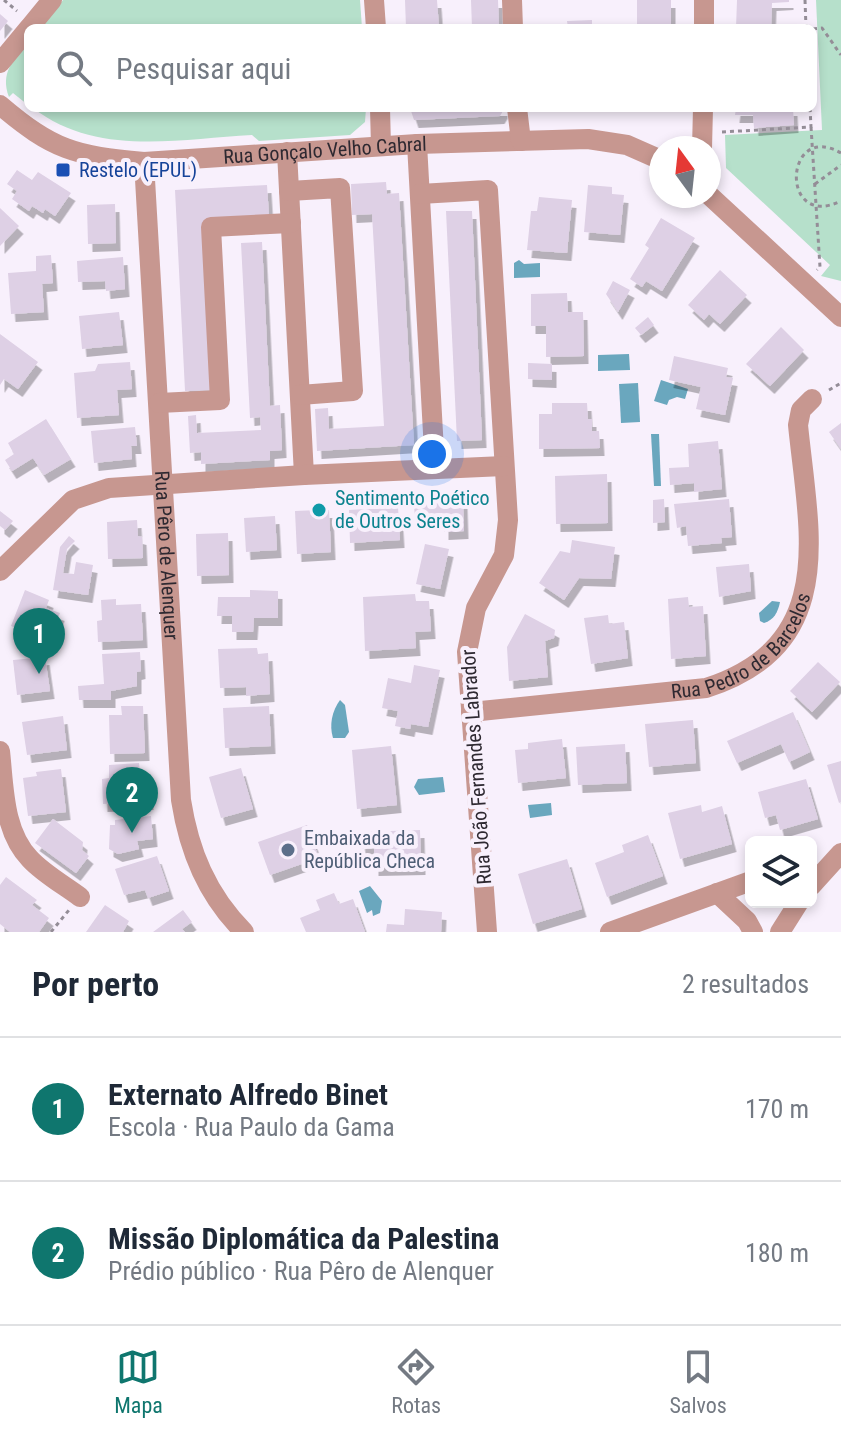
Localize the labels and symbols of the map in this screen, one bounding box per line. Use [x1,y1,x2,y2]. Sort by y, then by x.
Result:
street label: Rua Gonçalo Velho Cabral [222,132,427,169]
north arrow [649,136,721,208]
place label: Restelo (EPUL) [79,158,197,182]
marker: Restelo (EPUL) [54,161,72,179]
your location [412,434,452,474]
street label: Rua Pêro de Alenquer [150,470,184,641]
place label: Sentimento Poético de Outros Seres [335,486,490,533]
marker: Sentimento Poético de Outros Seres [310,501,328,519]
street label: Rua Pedro de Barcelos [670,590,815,704]
pin: 1 [13,608,65,674]
street label: Rua João Fernandes Labrador [456,649,496,885]
pin: 2 [106,767,158,833]
place label: Embaixada da República Checa [304,826,435,873]
marker: Embaixada da República Checa [279,841,297,859]

